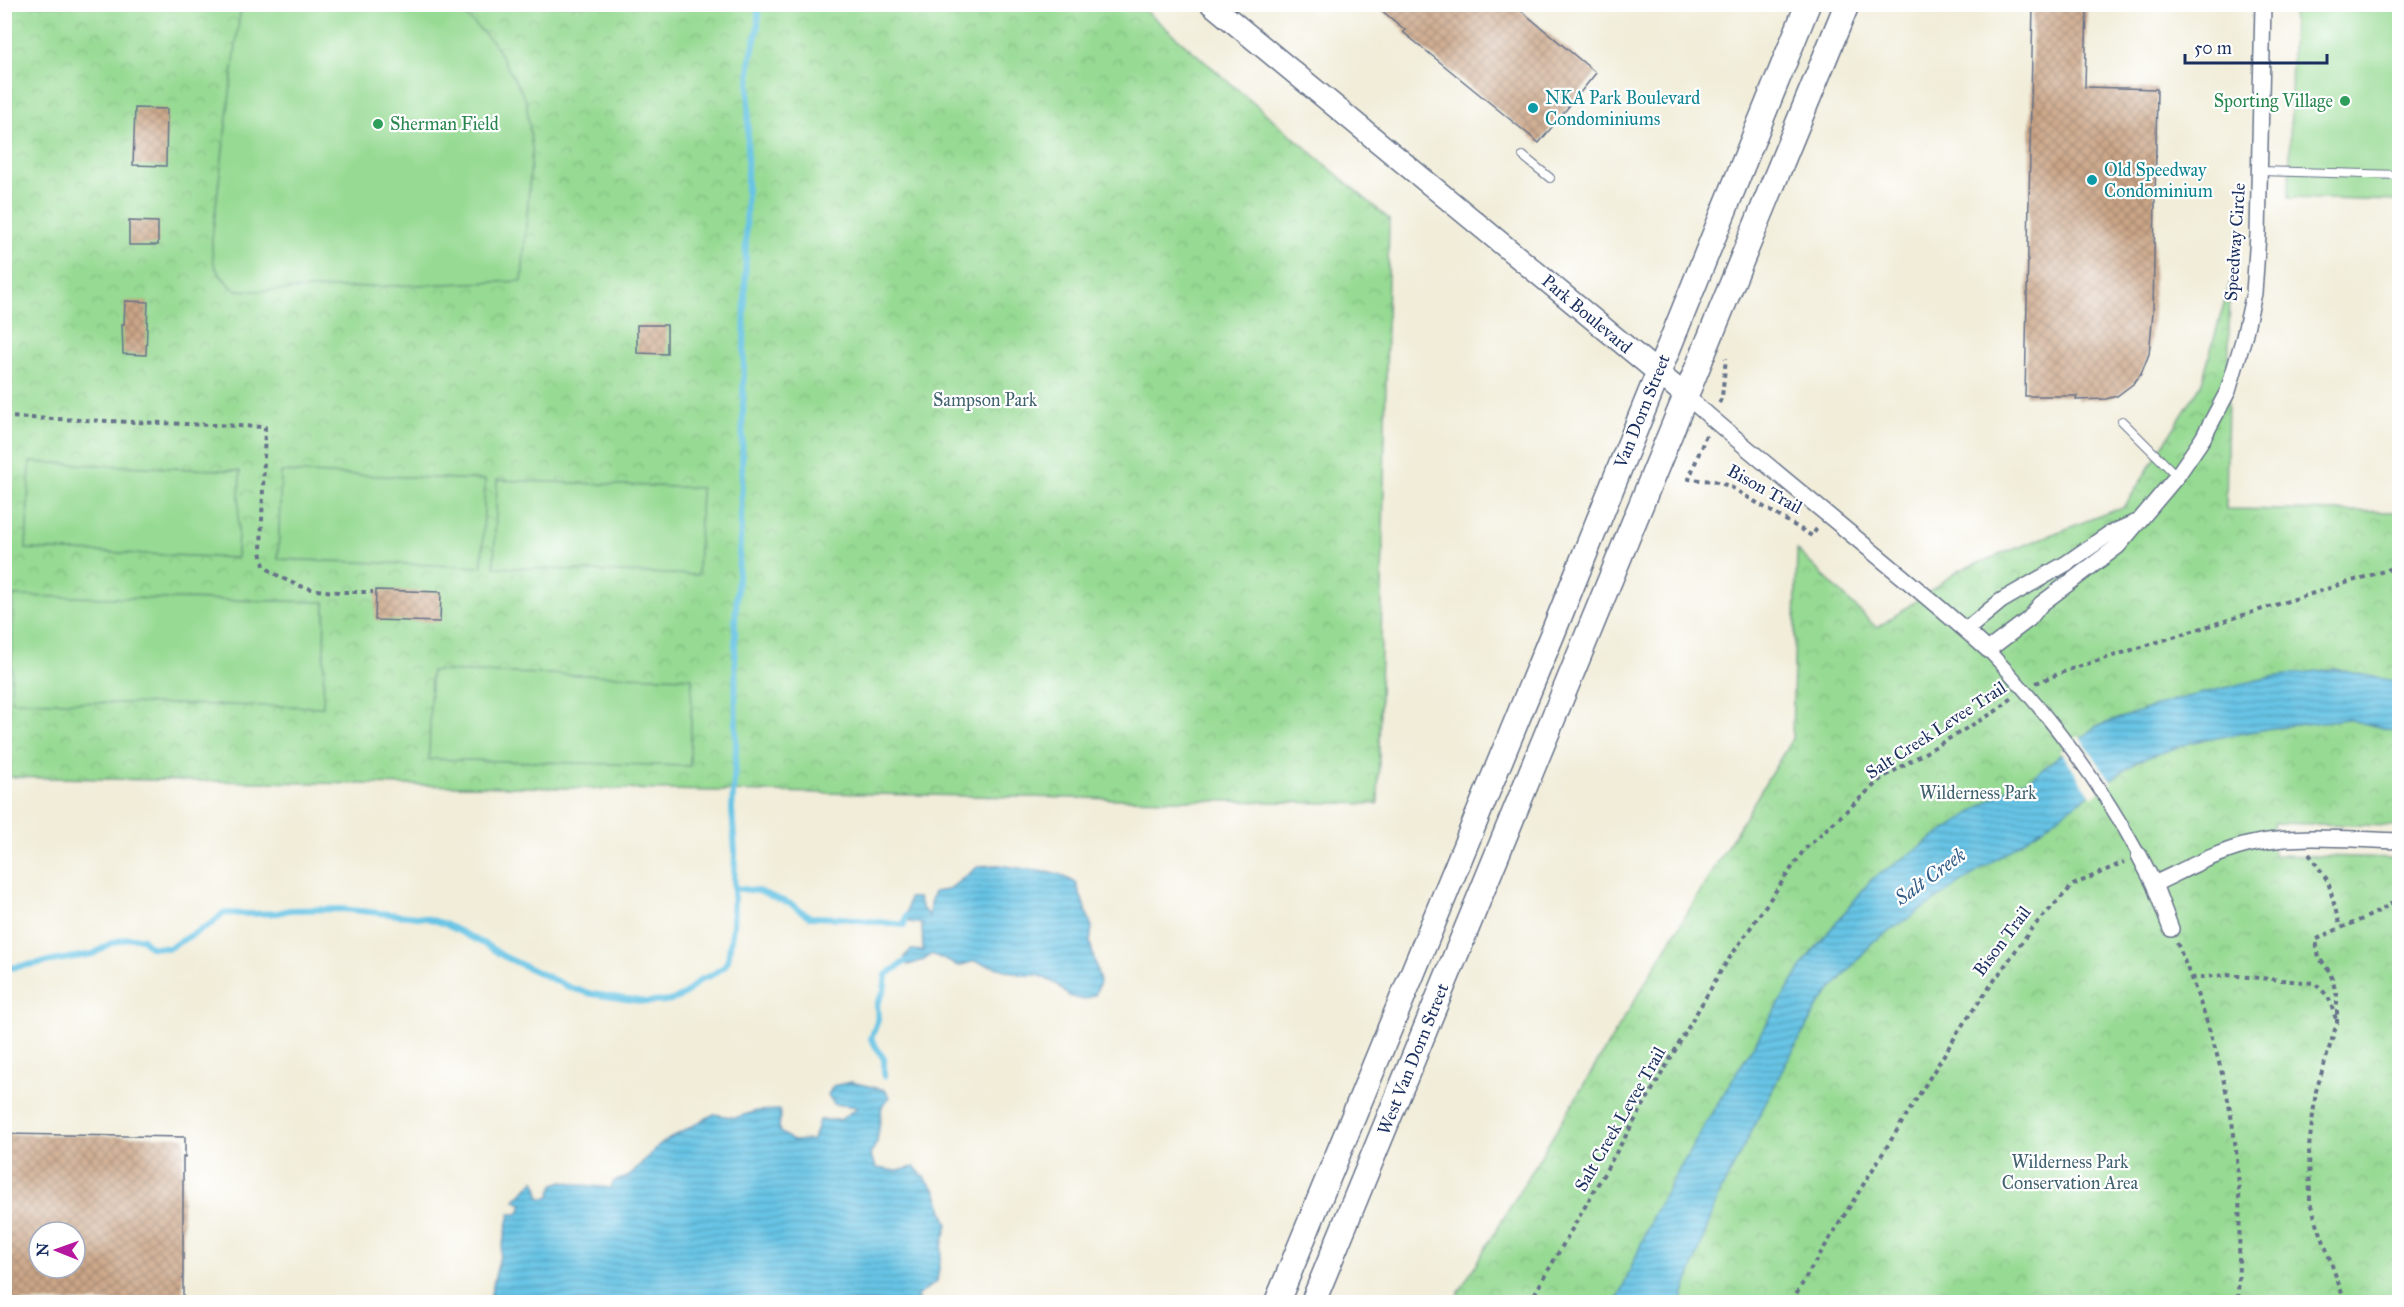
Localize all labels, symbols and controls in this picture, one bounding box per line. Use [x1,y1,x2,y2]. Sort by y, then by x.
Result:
scale bar [2185,27,2328,65]
text: 50 m [2194,37,2232,59]
place label: NKA Park Boulevard Condominiums [1545,87,1700,130]
place label: Sporting Village [2214,90,2333,113]
marker: Sporting Village [2338,94,2352,108]
marker: NKA Park Boulevard Condominiums [1526,101,1540,115]
place label: Sherman Field [390,113,499,135]
marker: Sherman Field [371,117,385,131]
place label: Old Speedway Condominium [2104,159,2213,202]
marker: Old Speedway Condominium [2085,173,2099,187]
street label: Speedway Circle [2220,182,2250,302]
street label: Park Boulevard [1537,270,1637,358]
street label: Van Dorn Street [1609,350,1675,472]
park label: Sampson Park [933,389,1038,411]
street label: Bison Trail [1724,459,1806,519]
street label: Salt Creek Levee Trail [1862,676,2011,784]
park label: Wilderness Park [1920,782,2037,804]
water label: Salt Creek [1889,842,1970,910]
street label: Bison Trail [1968,901,2036,980]
street label: West Van Dorn Street [1373,979,1454,1138]
street label: Salt Creek Levee Trail [1570,1043,1670,1195]
park label: Wilderness Park Conservation Area [2002,1151,2139,1194]
north arrow [27,1220,87,1280]
text: N [33,1242,52,1257]

